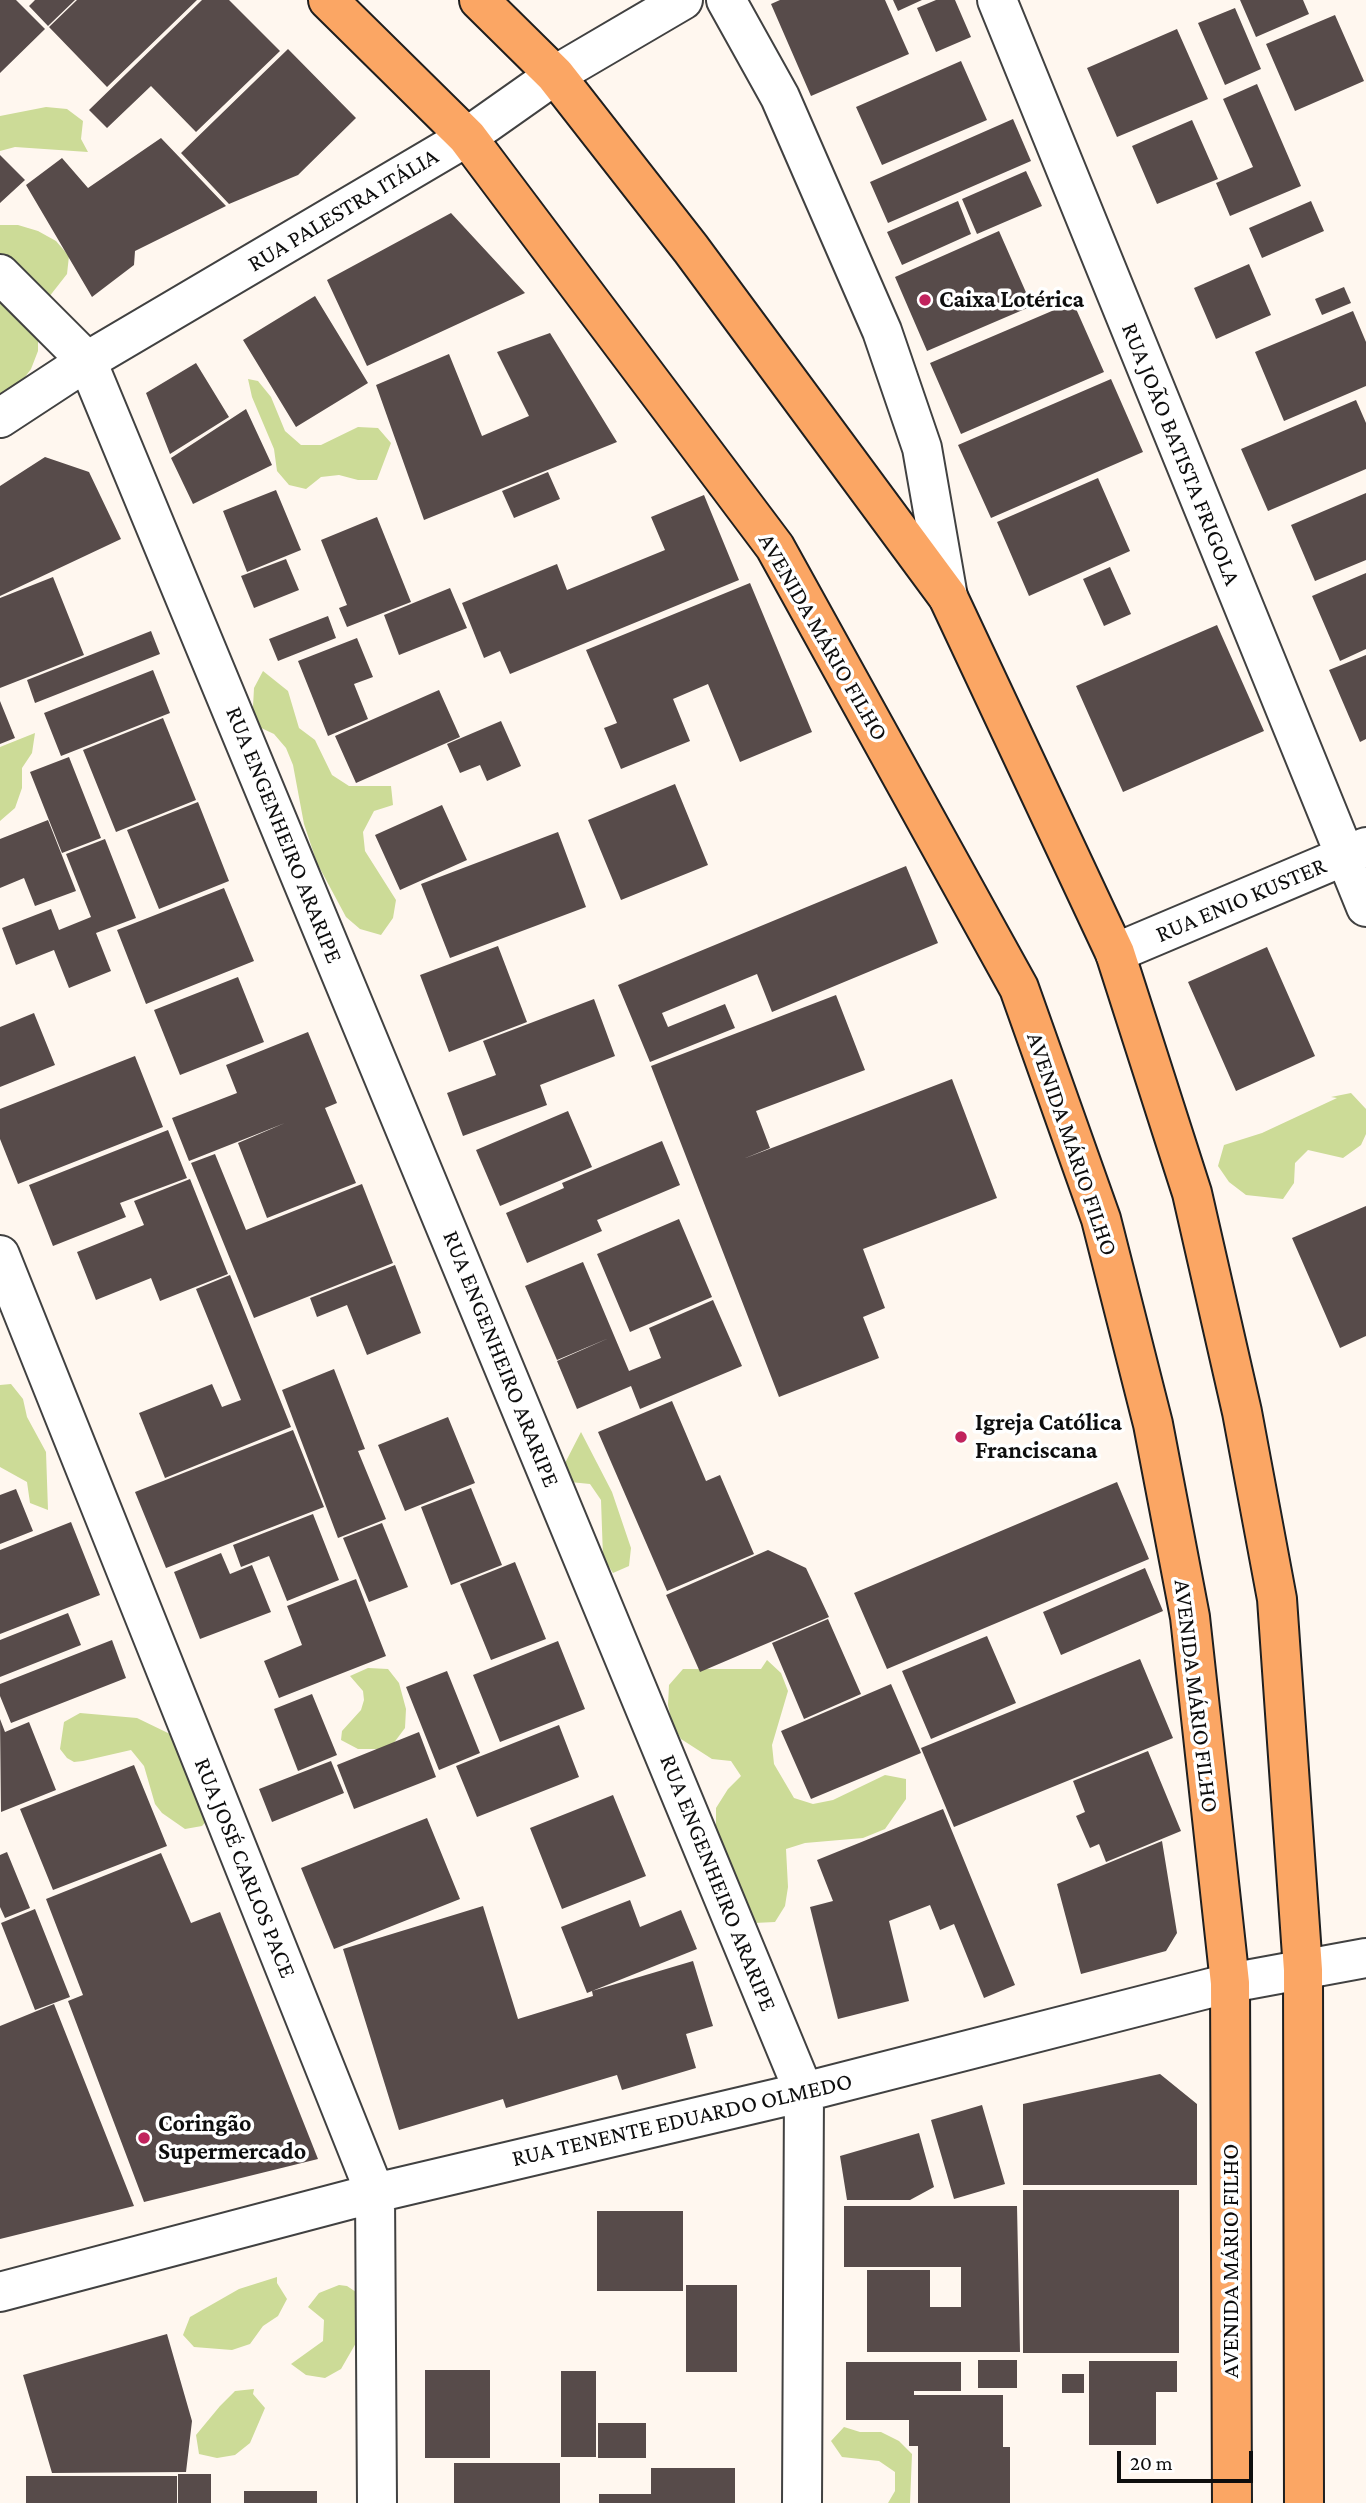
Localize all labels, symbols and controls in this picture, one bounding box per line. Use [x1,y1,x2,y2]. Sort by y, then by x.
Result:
street label: RUA PALESTRA ITÁLIA [243,142,443,278]
place label: Caixa Lotérica [939,286,1084,314]
marker: Caixa Lotérica [917,292,933,308]
street label: RUA JOÃO BATISTA FRIGOLA [1115,319,1247,589]
street label: AVENIDA MÁRIO FILHO [752,528,894,746]
street label: RUA ENGENHEIRO ARARIPE [219,702,349,968]
street label: RUA ENIO KUSTER [1151,851,1331,949]
street label: AVENIDA MÁRIO FILHO [1020,1028,1124,1260]
street label: RUA ENGENHEIRO ARARIPE [436,1226,566,1492]
place label: Igreja Católica Franciscana [975,1409,1122,1465]
marker: Igreja Católica Franciscana [953,1429,969,1445]
street label: AVENIDA MÁRIO FILHO [1167,1578,1225,1814]
street label: RUA ENGENHEIRO ARARIPE [653,1750,783,2016]
street label: RUA JOSÉ CARLOS PACE [188,1754,302,1982]
street label: RUA TENENTE EDUARDO OLMEDO [509,2067,855,2173]
place label: Coringão Supermercado [158,2110,306,2166]
marker: Coringão Supermercado [136,2130,152,2146]
street label: AVENIDA MÁRIO FILHO [1217,2144,1245,2378]
scale bar [1121,2436,1258,2480]
text: 20 m [1130,2451,1173,2475]

